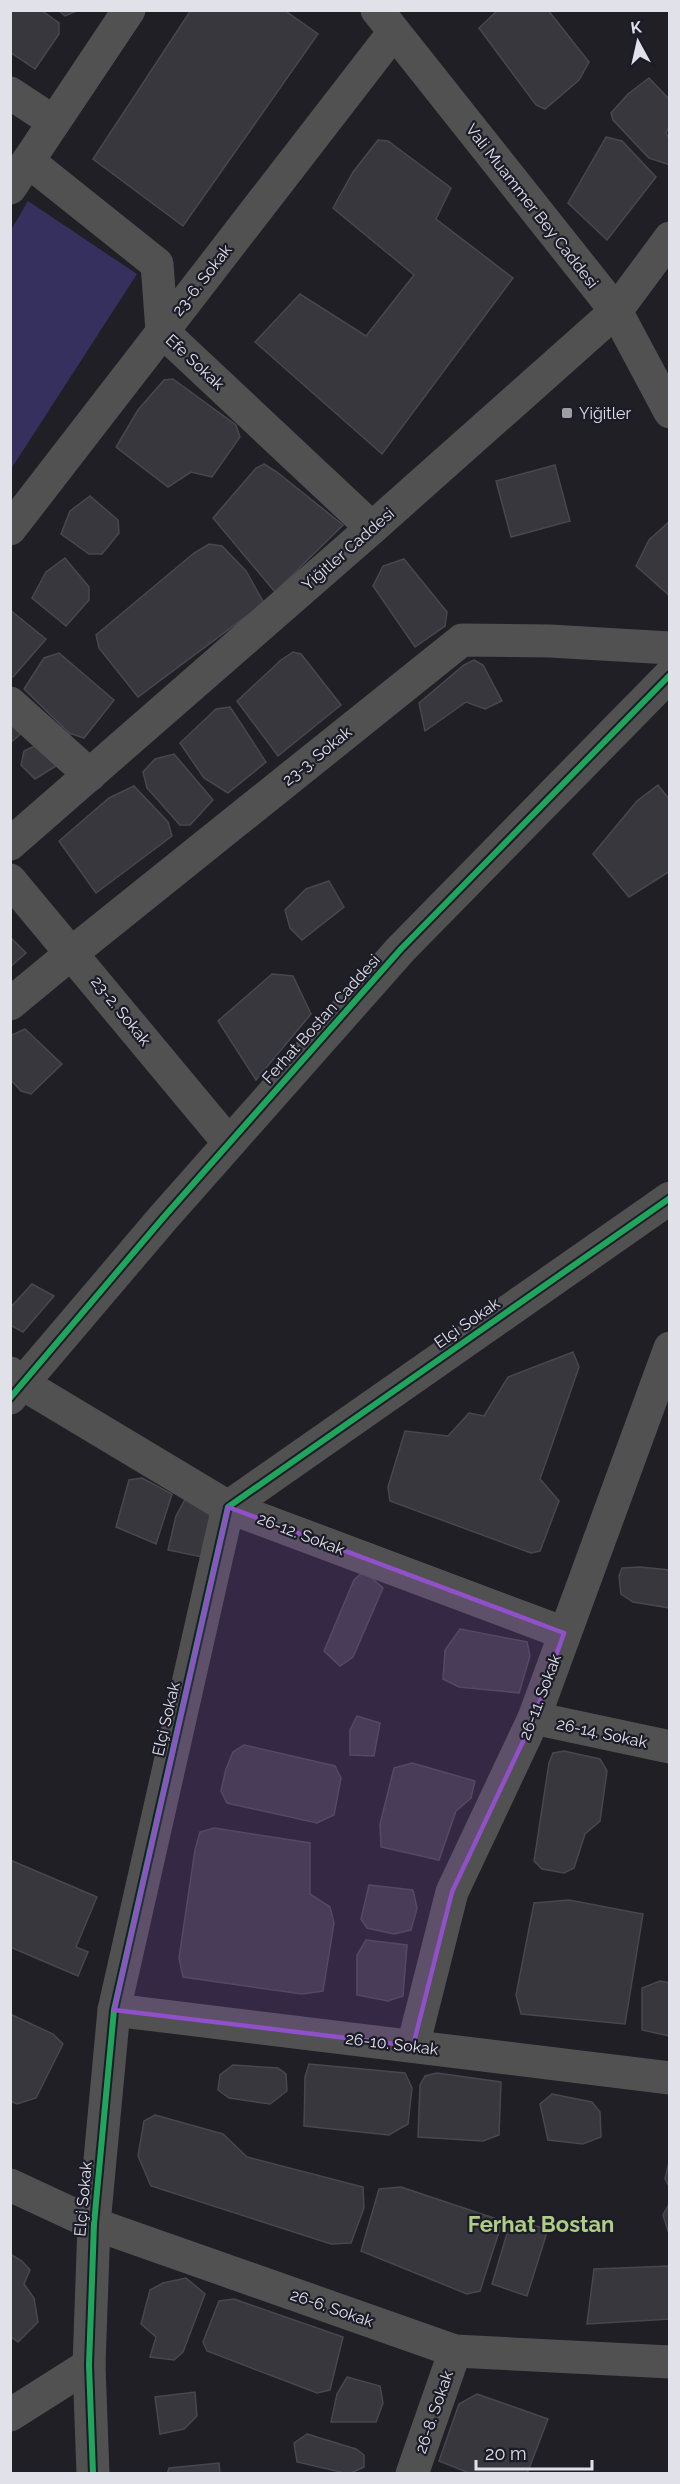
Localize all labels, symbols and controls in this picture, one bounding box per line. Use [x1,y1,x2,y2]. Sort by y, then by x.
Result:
north arrow [608,12,668,72]
text: K [629,17,643,38]
street label: Vali Muammer Bey Caddesi [462,120,602,292]
street label: 23-6. Sokak [168,240,236,319]
street label: Efe Sokak [162,330,229,394]
place label: Yiğitler [579,404,631,423]
marker: Yiğitler [560,406,574,420]
street label: Yiğitler Caddesi [298,504,398,594]
street label: 23-3. Sokak [279,722,356,790]
street label: Ferhat Bostan Caddesi [258,951,384,1087]
street label: 23-2. Sokak [87,972,155,1050]
street label: Elçi Sokak [431,1293,504,1352]
street label: 26-12. Sokak [255,1509,348,1560]
street label: 26-11. Sokak [515,1651,565,1743]
street label: Elçi Sokak [148,1680,184,1758]
street label: 26-14. Sokak [555,1714,650,1752]
street label: 26-10. Sokak [345,2029,440,2059]
street label: Elçi Sokak [70,2160,96,2237]
district label: Ferhat Bostan [468,2211,614,2237]
street label: 26-6. Sokak [288,2285,376,2331]
street label: 26-8. Sokak [411,2368,457,2456]
scale bar [476,2433,592,2471]
text: 20 m [485,2443,527,2464]

